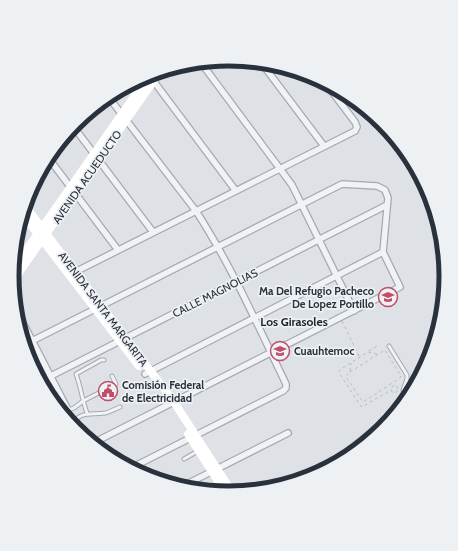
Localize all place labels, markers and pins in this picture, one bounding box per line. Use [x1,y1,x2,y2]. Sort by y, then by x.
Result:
place label: Ma Del Refugio Pacheco De Lopez Portillo [259,284,374,311]
school or university icon: Ma Del Refugio Pacheco De Lopez Portillo [377,286,399,308]
school or university icon: Cuauhtemoc [269,340,291,362]
place label: Cuauhtemoc [294,344,354,358]
place label: Comisión Federal de Electricidad [122,378,204,405]
public building icon: Comisión Federal de Electricidad [97,380,119,402]

